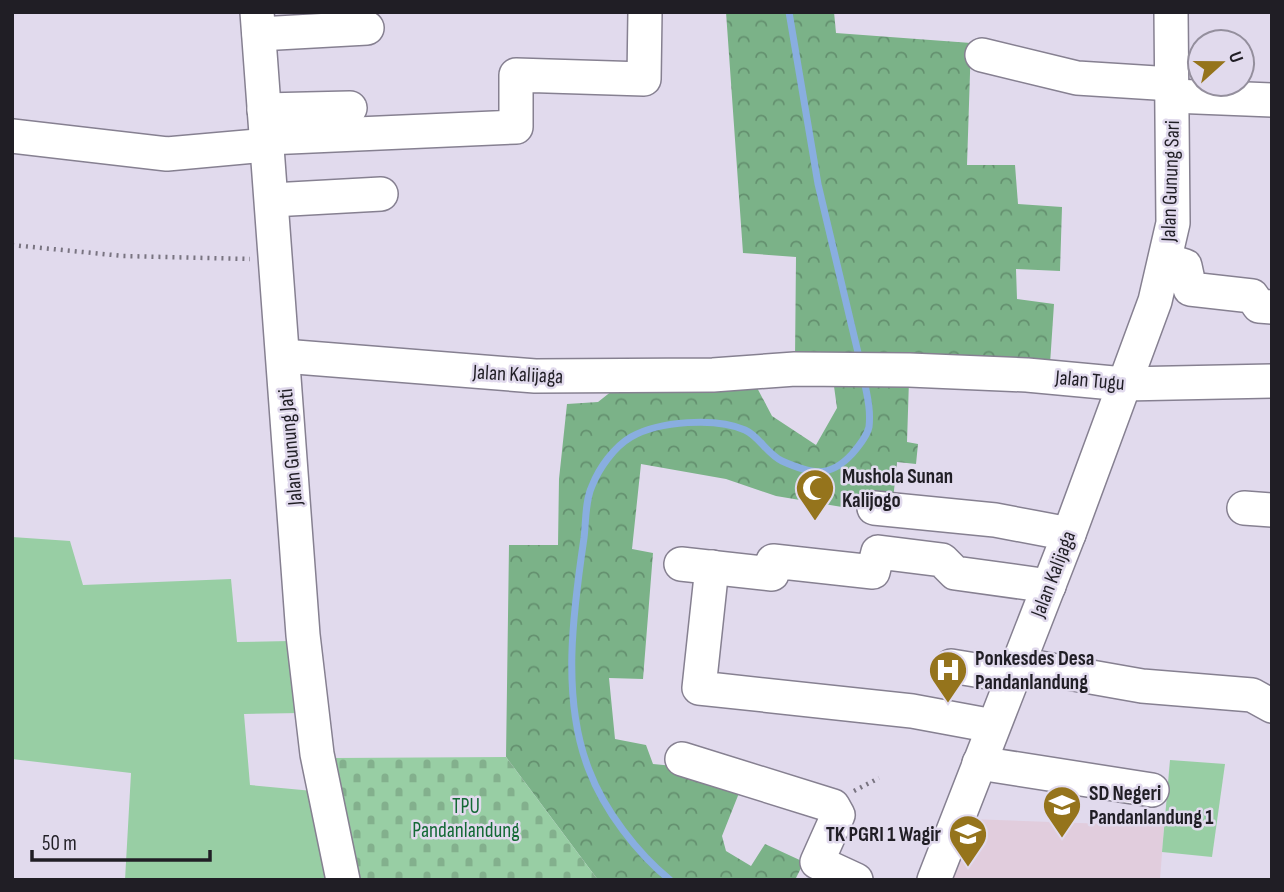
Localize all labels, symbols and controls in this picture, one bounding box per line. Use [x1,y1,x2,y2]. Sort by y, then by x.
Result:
north arrow [1186,28,1256,98]
text: U [1223,49,1248,66]
street label: Jalan Gunung Sari [1156,120,1185,243]
street label: Jalan Kalijaga [471,360,564,389]
street label: Jalan Tugu [1053,365,1126,396]
street label: Jalan Gunung Jati [273,387,308,507]
place label: Mushola Sunan Kalijogo [842,464,953,513]
mosque icon: Mushola Sunan Kalijogo [794,467,836,522]
street label: Jalan Kalijaga [1025,527,1081,622]
place label: Ponkesdes Desa Pandanlandung [975,646,1094,695]
hospital icon: Ponkesdes Desa Pandanlandung [927,649,969,704]
place label: SD Negeri Pandanlandung 1 [1089,781,1214,830]
school or university icon: SD Negeri Pandanlandung 1 [1041,784,1083,839]
park label: TPU Pandanlandung [412,794,520,843]
school or university icon: TK PGRI 1 Wagir [947,813,989,868]
scale bar [32,818,210,862]
place label: TK PGRI 1 Wagir [826,822,942,847]
text: 50 m [42,831,77,856]

